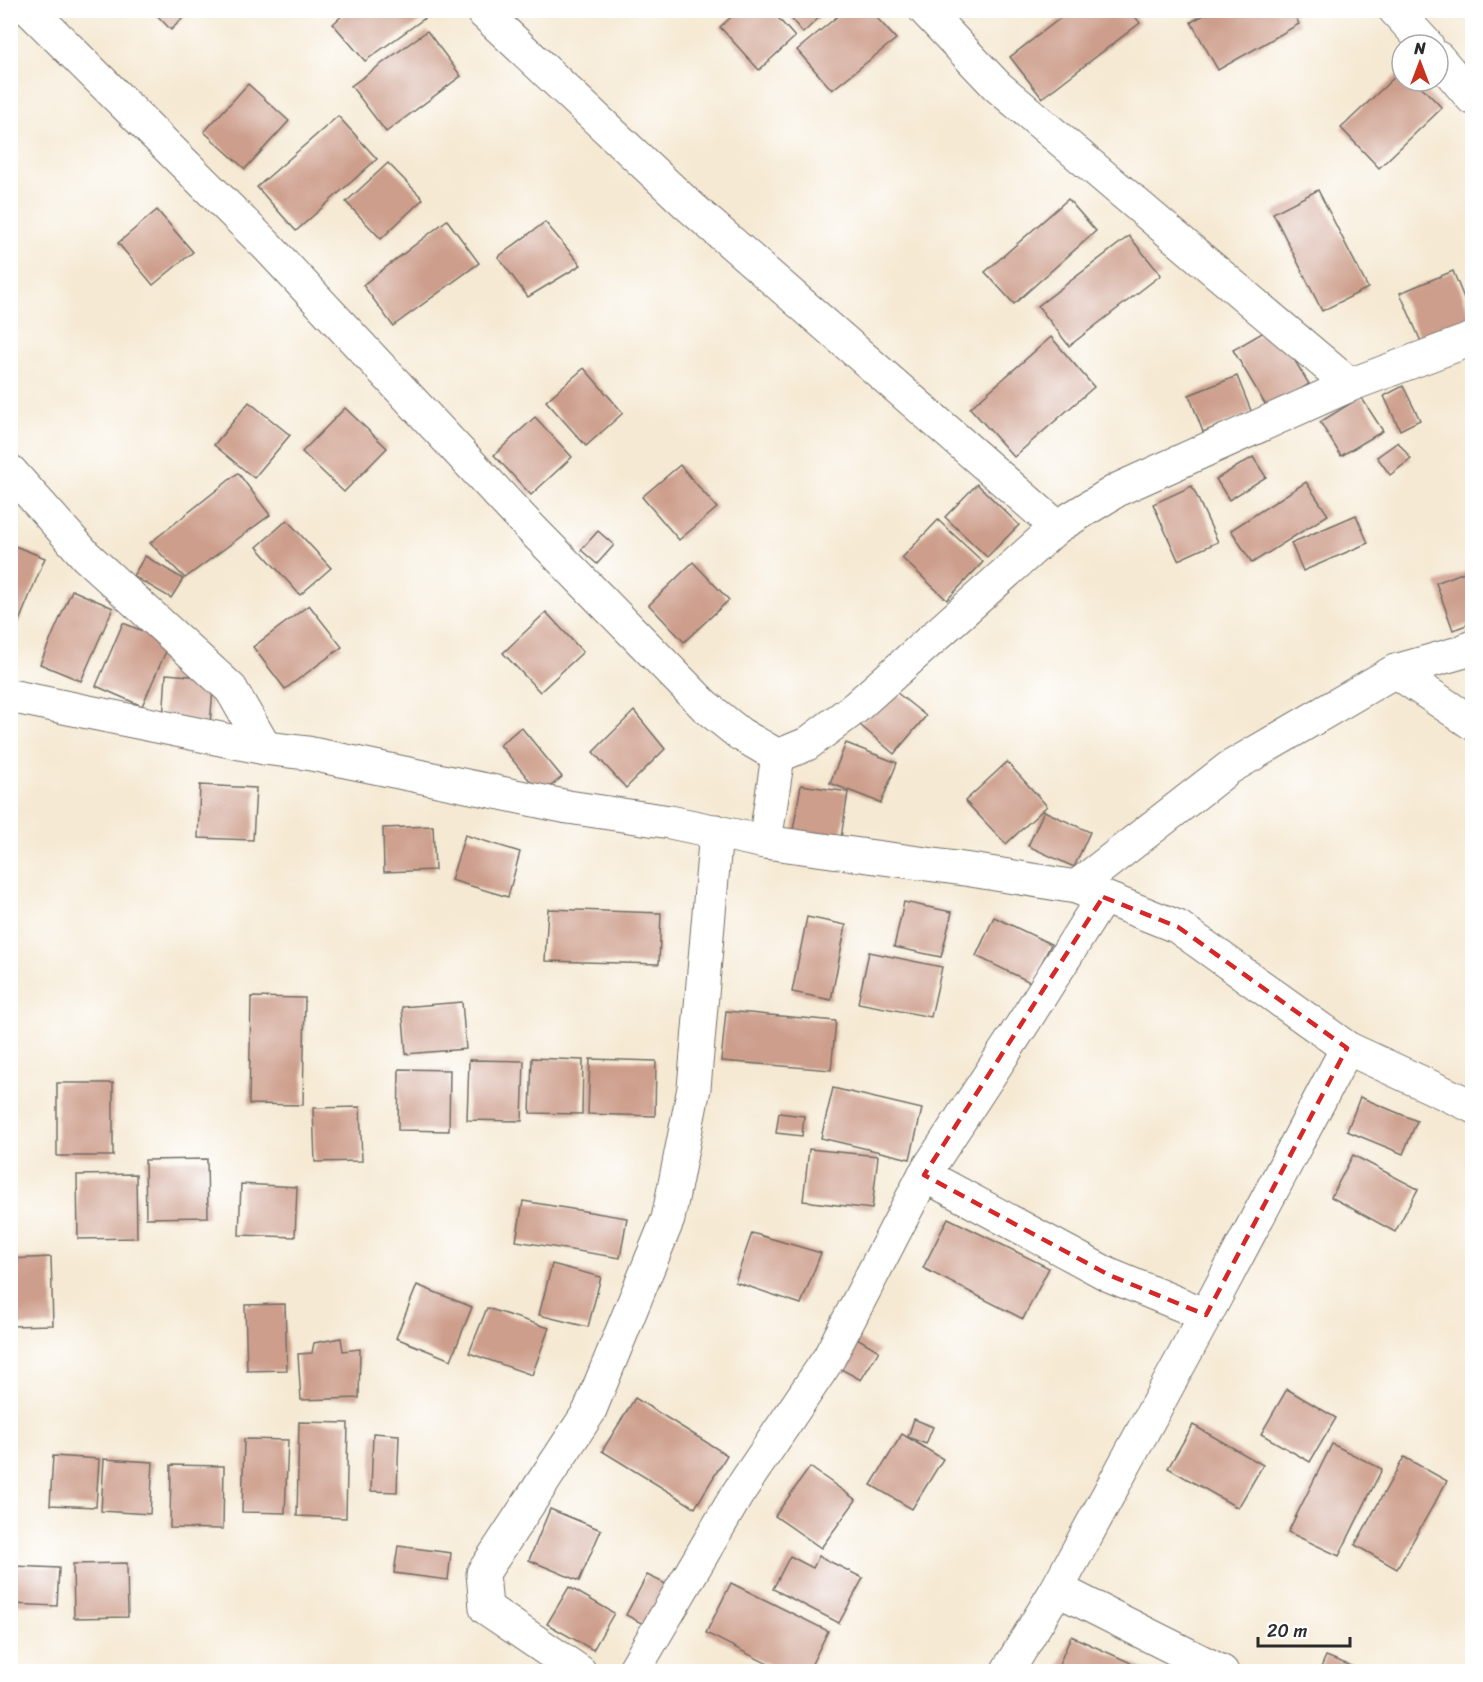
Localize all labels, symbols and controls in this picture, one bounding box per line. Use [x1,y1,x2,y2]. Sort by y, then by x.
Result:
north arrow [1390,33,1450,93]
text: N [1413,34,1426,63]
scale bar [1258,1610,1350,1648]
text: 20 m [1267,1615,1307,1647]

